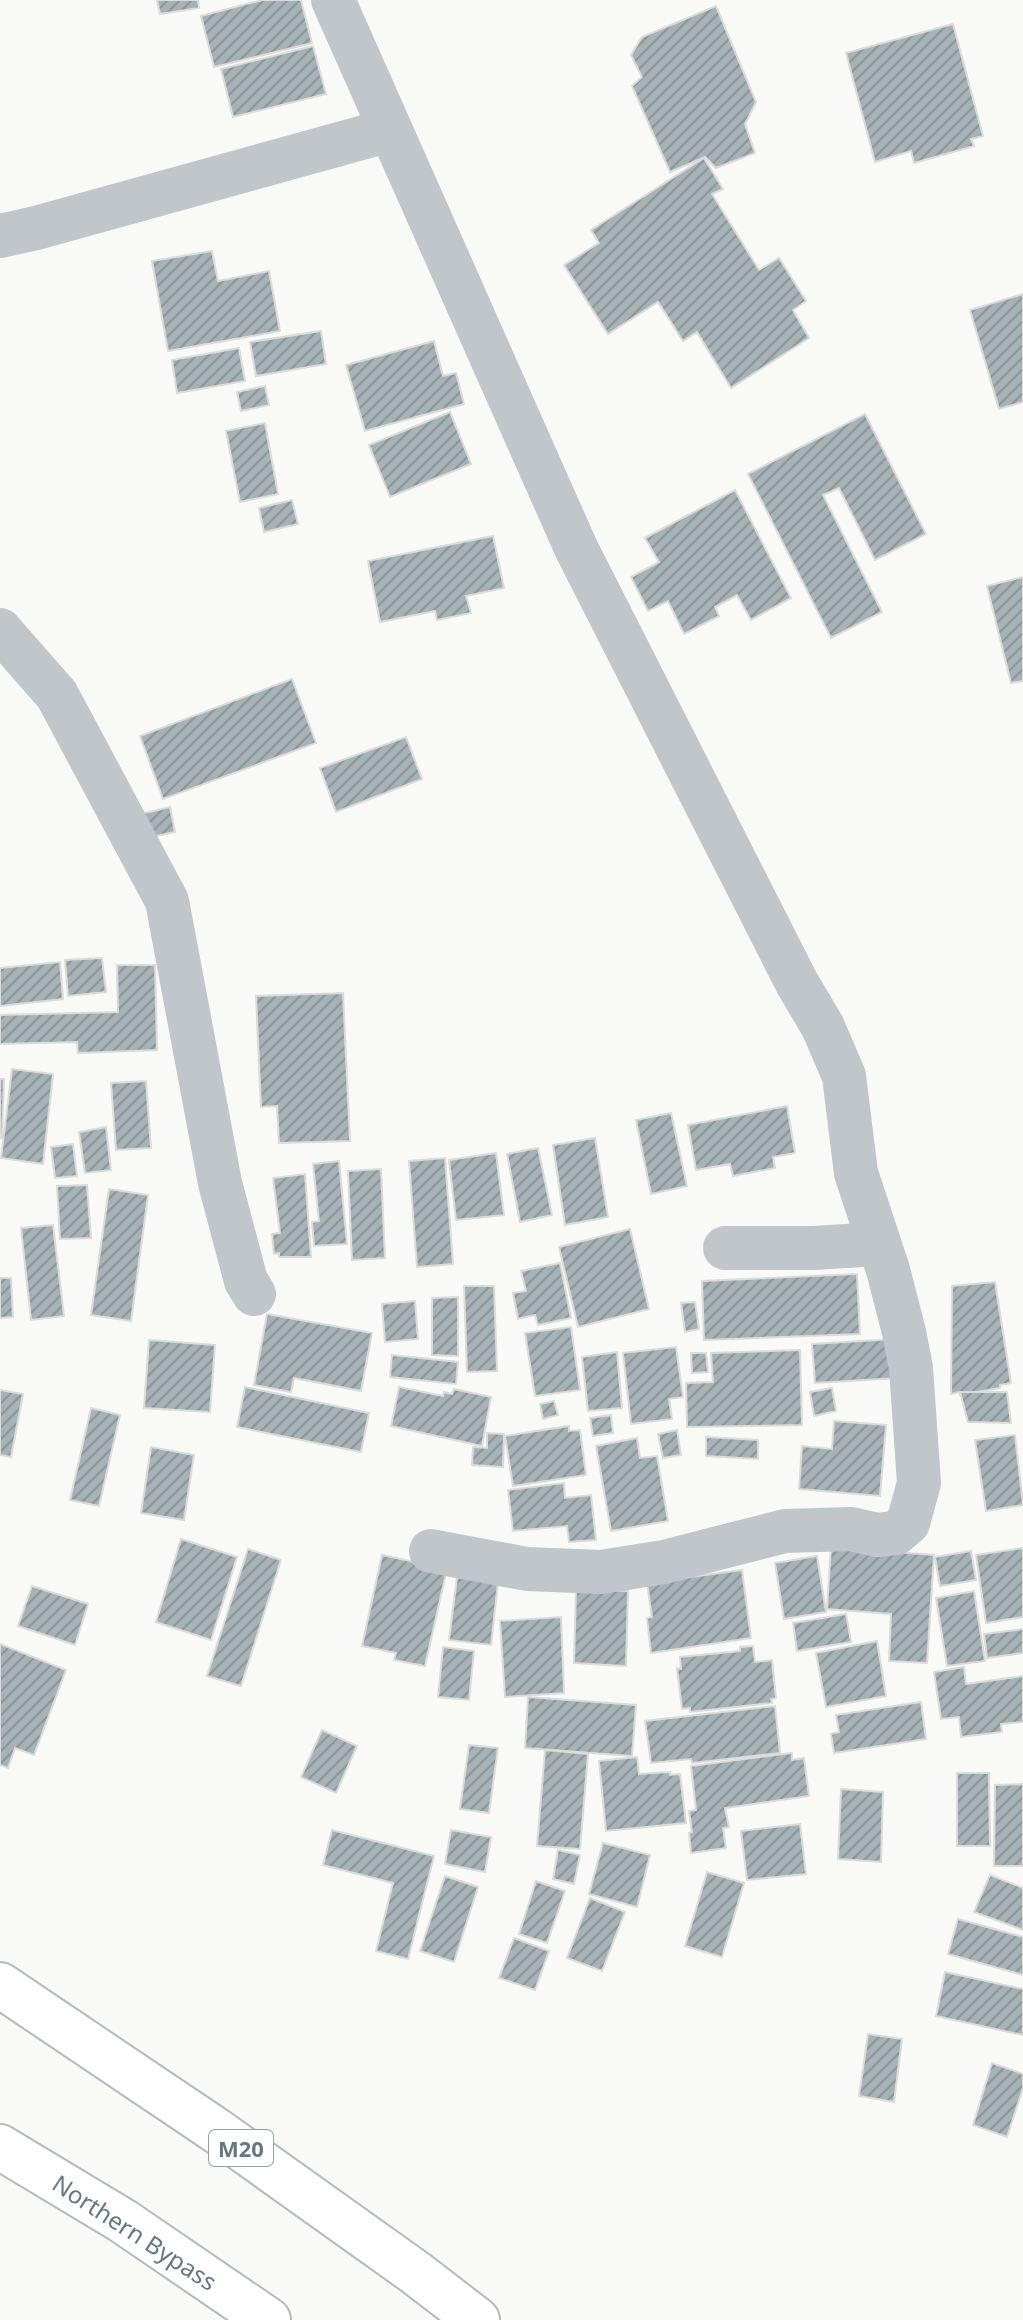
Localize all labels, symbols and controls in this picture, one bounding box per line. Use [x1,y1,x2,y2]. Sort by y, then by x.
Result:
road number: M20 [209,2130,273,2166]
street label: Northern Bypass [46,2166,224,2298]

